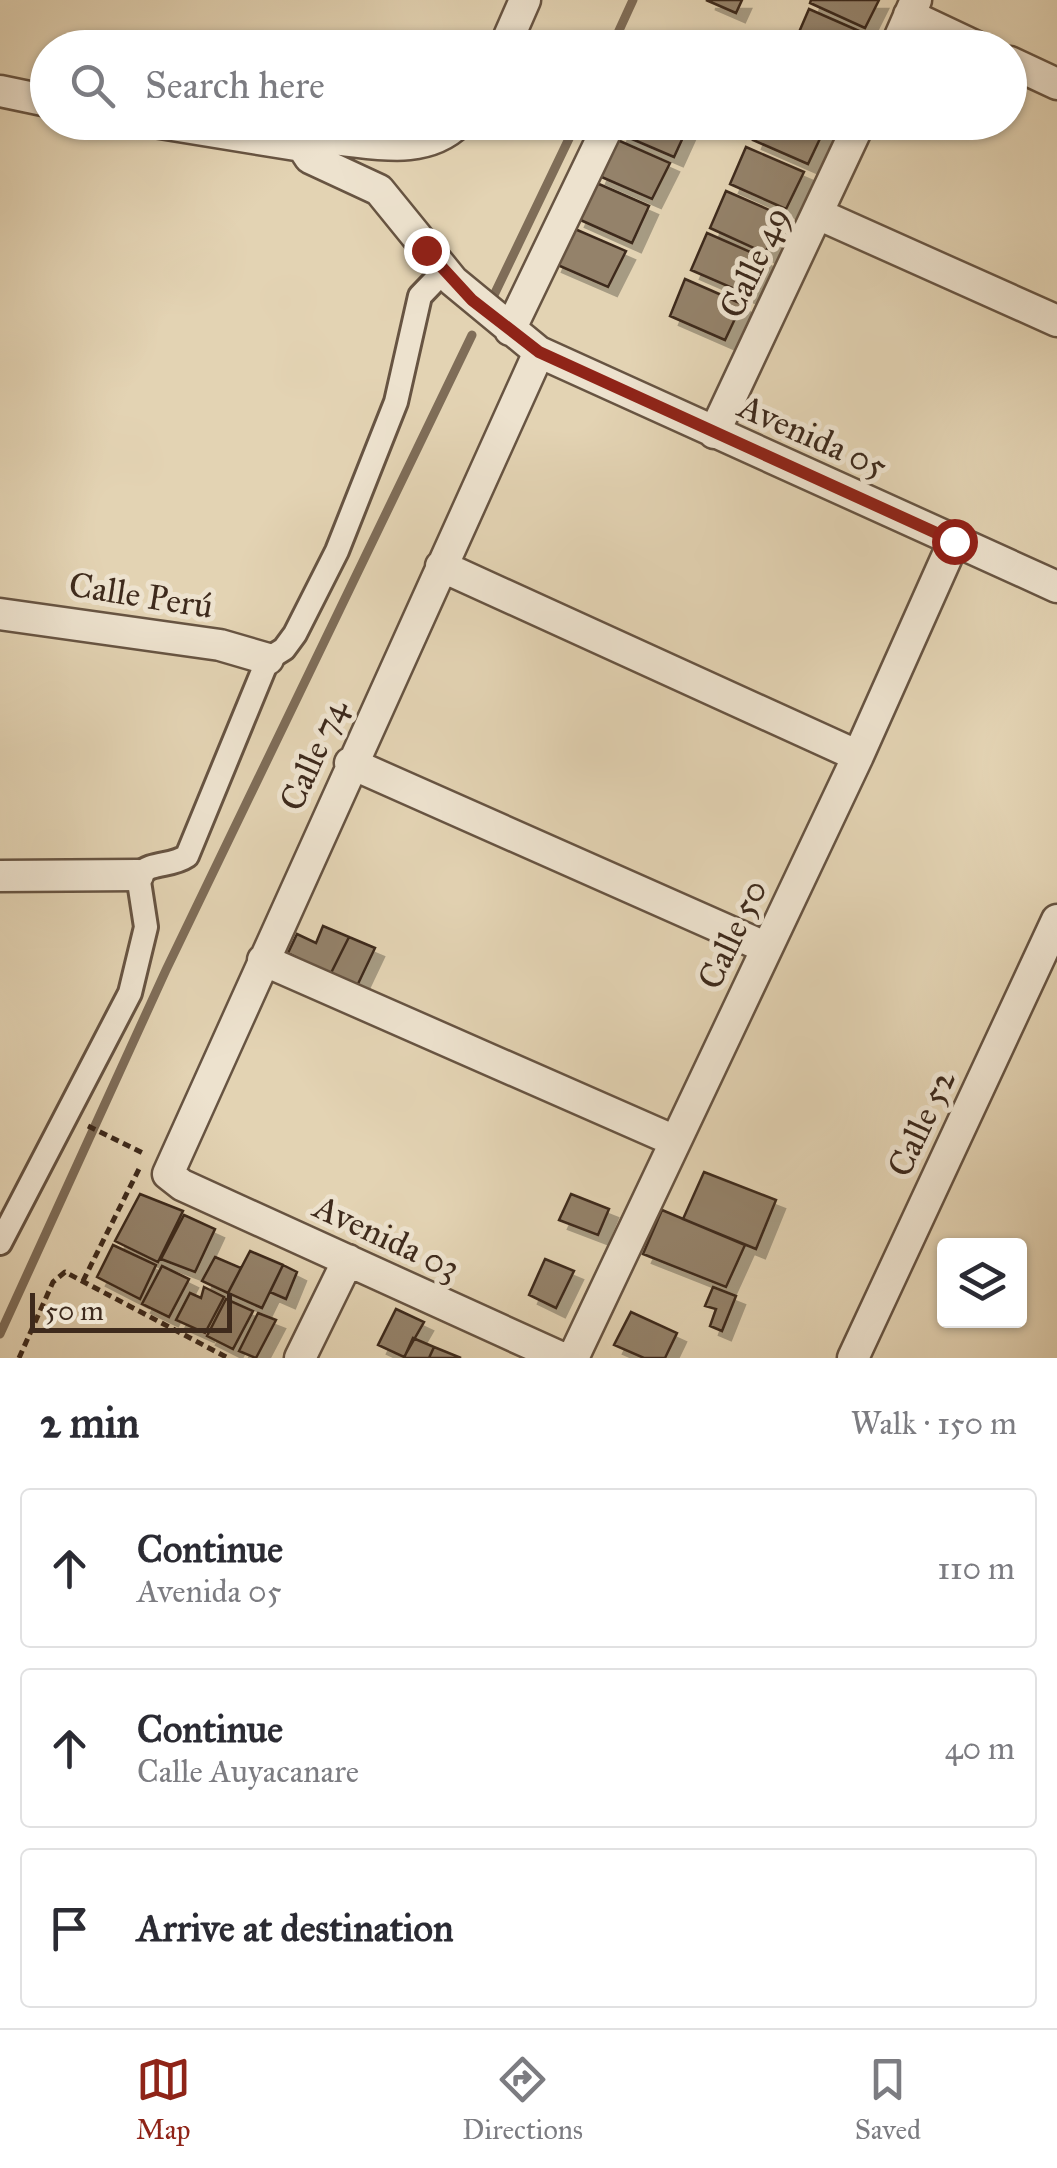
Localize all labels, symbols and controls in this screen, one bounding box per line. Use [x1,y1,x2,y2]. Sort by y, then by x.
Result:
search box [30,30,1027,140]
icon: search [65,58,120,113]
text: Search here [145,62,325,108]
street label: Calle 49 [710,200,799,325]
route end [404,228,450,274]
street label: Avenida 05 [730,384,894,488]
route start [932,519,978,565]
street label: Calle Perú [66,563,216,628]
street label: Calle 74 [270,692,357,817]
street label: Calle 50 [688,872,776,996]
street label: Calle 52 [878,1062,965,1184]
street label: Avenida 03 [305,1184,466,1290]
map controls [937,1238,1027,1328]
button: layers [937,1238,1027,1328]
scale bar [30,1288,232,1332]
text: 50 m [45,1293,104,1328]
text: 2 min [40,1397,139,1449]
text: Walk · 150 m [851,1404,1017,1443]
text: Continue [137,1526,283,1572]
icon: ahead [42,1541,97,1596]
text: 110 m [937,1549,1015,1588]
text: Avenida 05 [137,1572,282,1611]
text: Continue [137,1706,283,1752]
icon: ahead [42,1721,97,1776]
text: 40 m [945,1729,1015,1768]
text: Calle Auyacanare [137,1752,359,1791]
icon: arrive [42,1901,97,1956]
text: Arrive at destination [137,1905,454,1951]
tab: Map [136,2052,191,2147]
tab: Directions [462,2052,583,2147]
tab: Saved [855,2052,921,2147]

